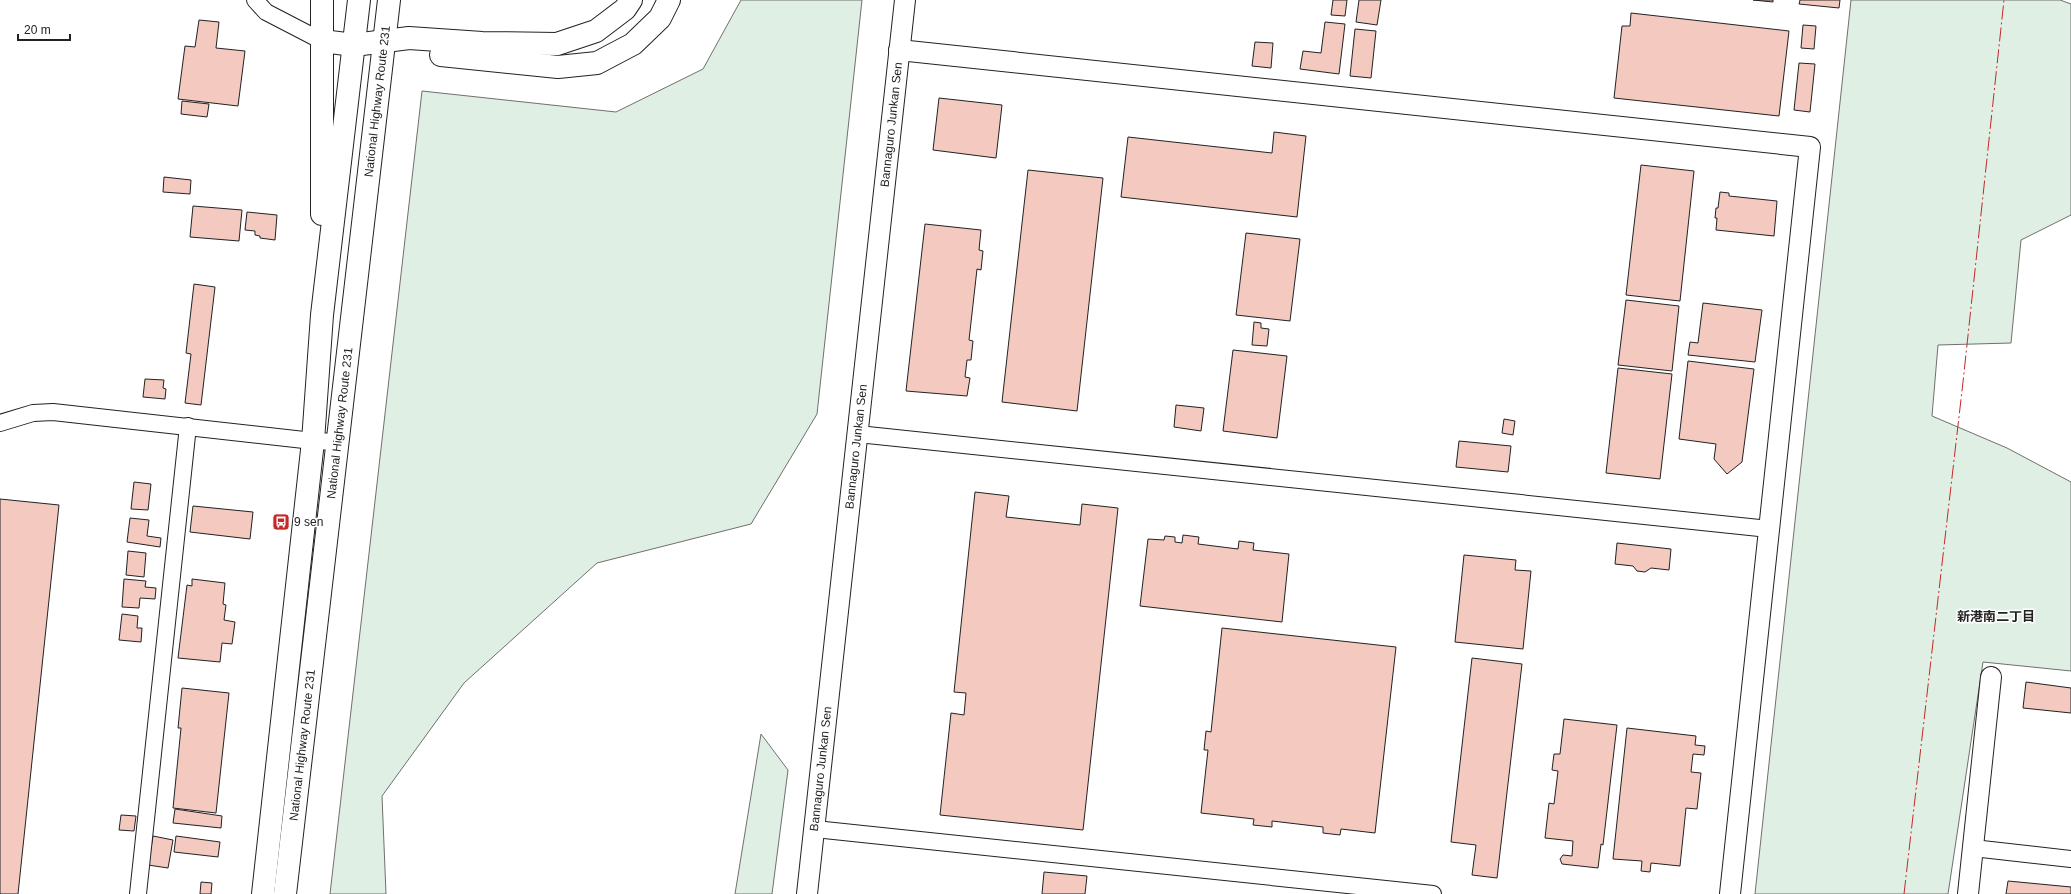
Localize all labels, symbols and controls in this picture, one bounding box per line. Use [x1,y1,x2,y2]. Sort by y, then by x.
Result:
scale bar [18,16,70,42]
text: 20 m [24,23,51,37]
street label: National Highway Route 231 [361,25,393,178]
street label: Bannaguro Junkan Sen [878,61,905,188]
street label: National Highway Route 231 [324,346,356,500]
street label: Bannaguro Junkan Sen [842,383,870,510]
bus stop icon: 9 sen [271,512,291,532]
place label: 9 sen [294,515,323,529]
district label: 新港南二丁目 [1957,609,2035,624]
street label: National Highway Route 231 [287,668,318,821]
street label: Bannaguro Junkan Sen [807,706,835,832]

